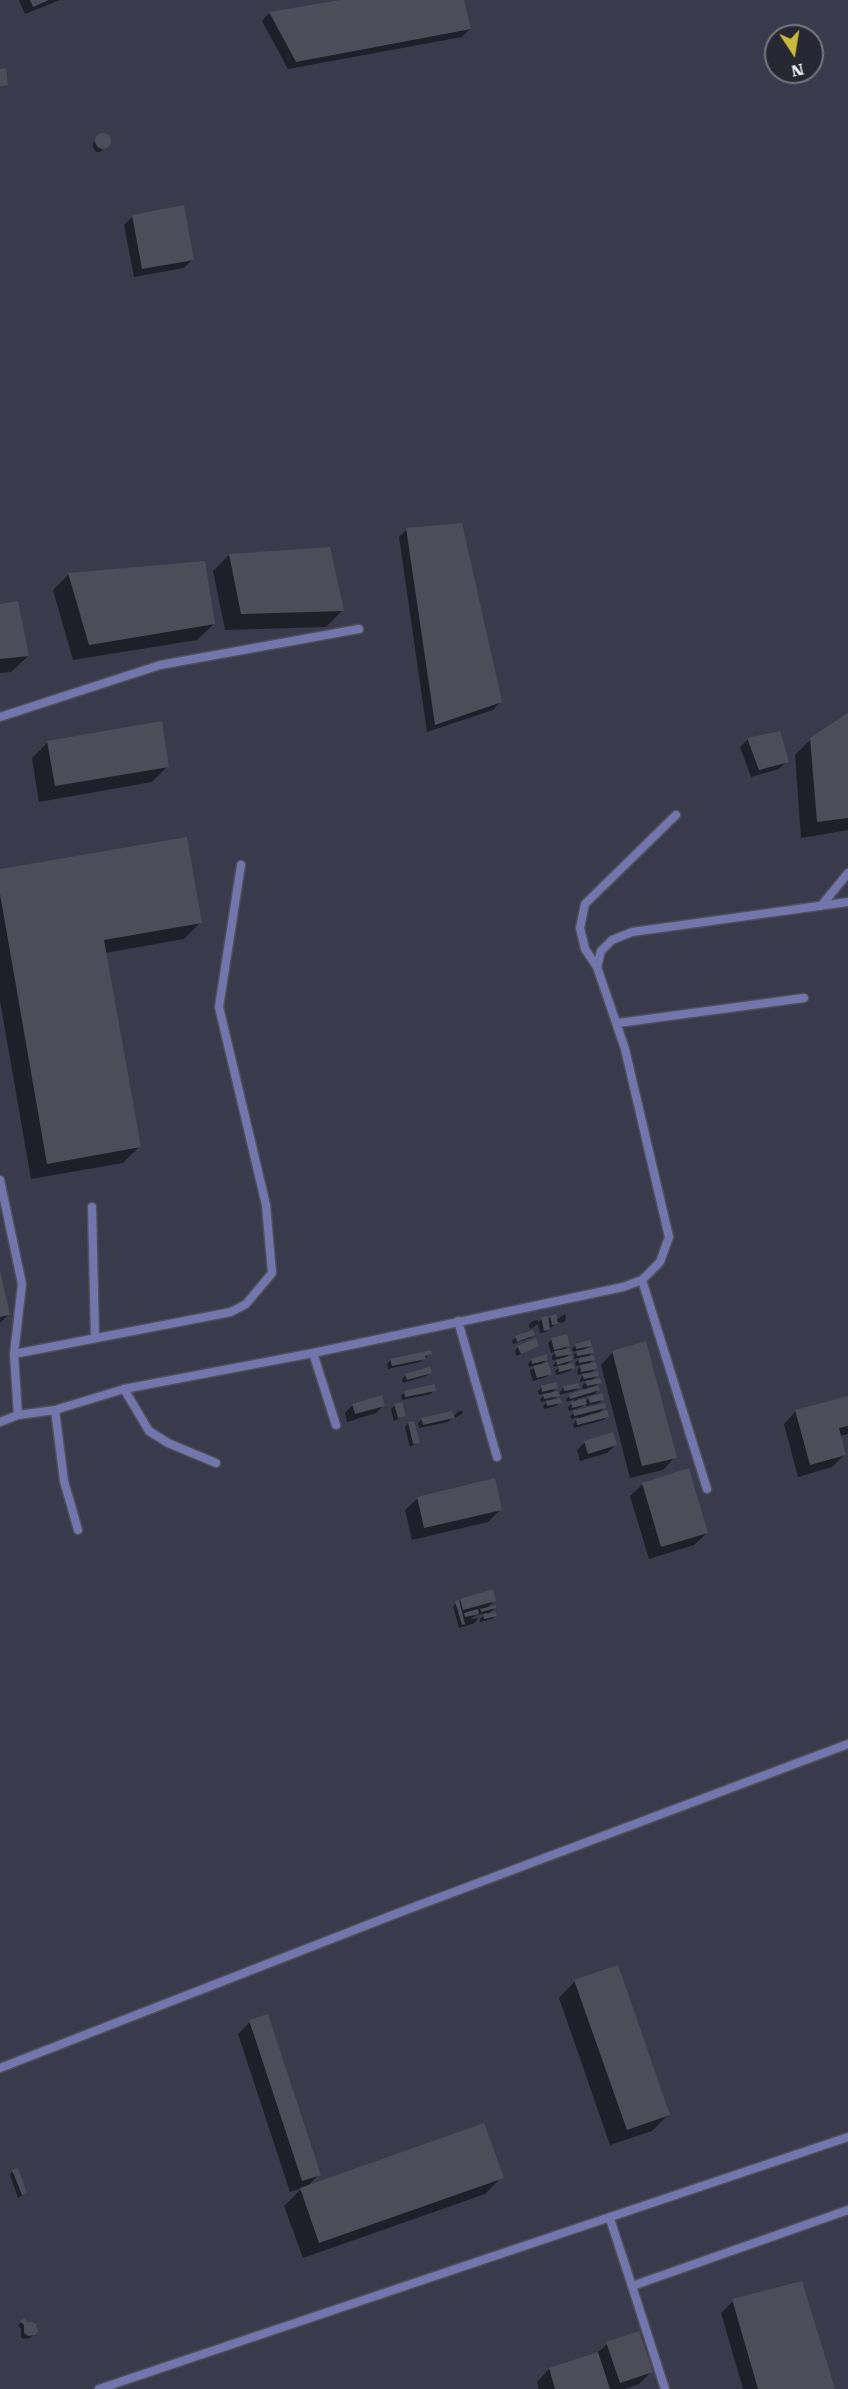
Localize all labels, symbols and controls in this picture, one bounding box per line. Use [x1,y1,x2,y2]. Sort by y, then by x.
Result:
north arrow [764,24,824,84]
text: N [789,60,805,81]

